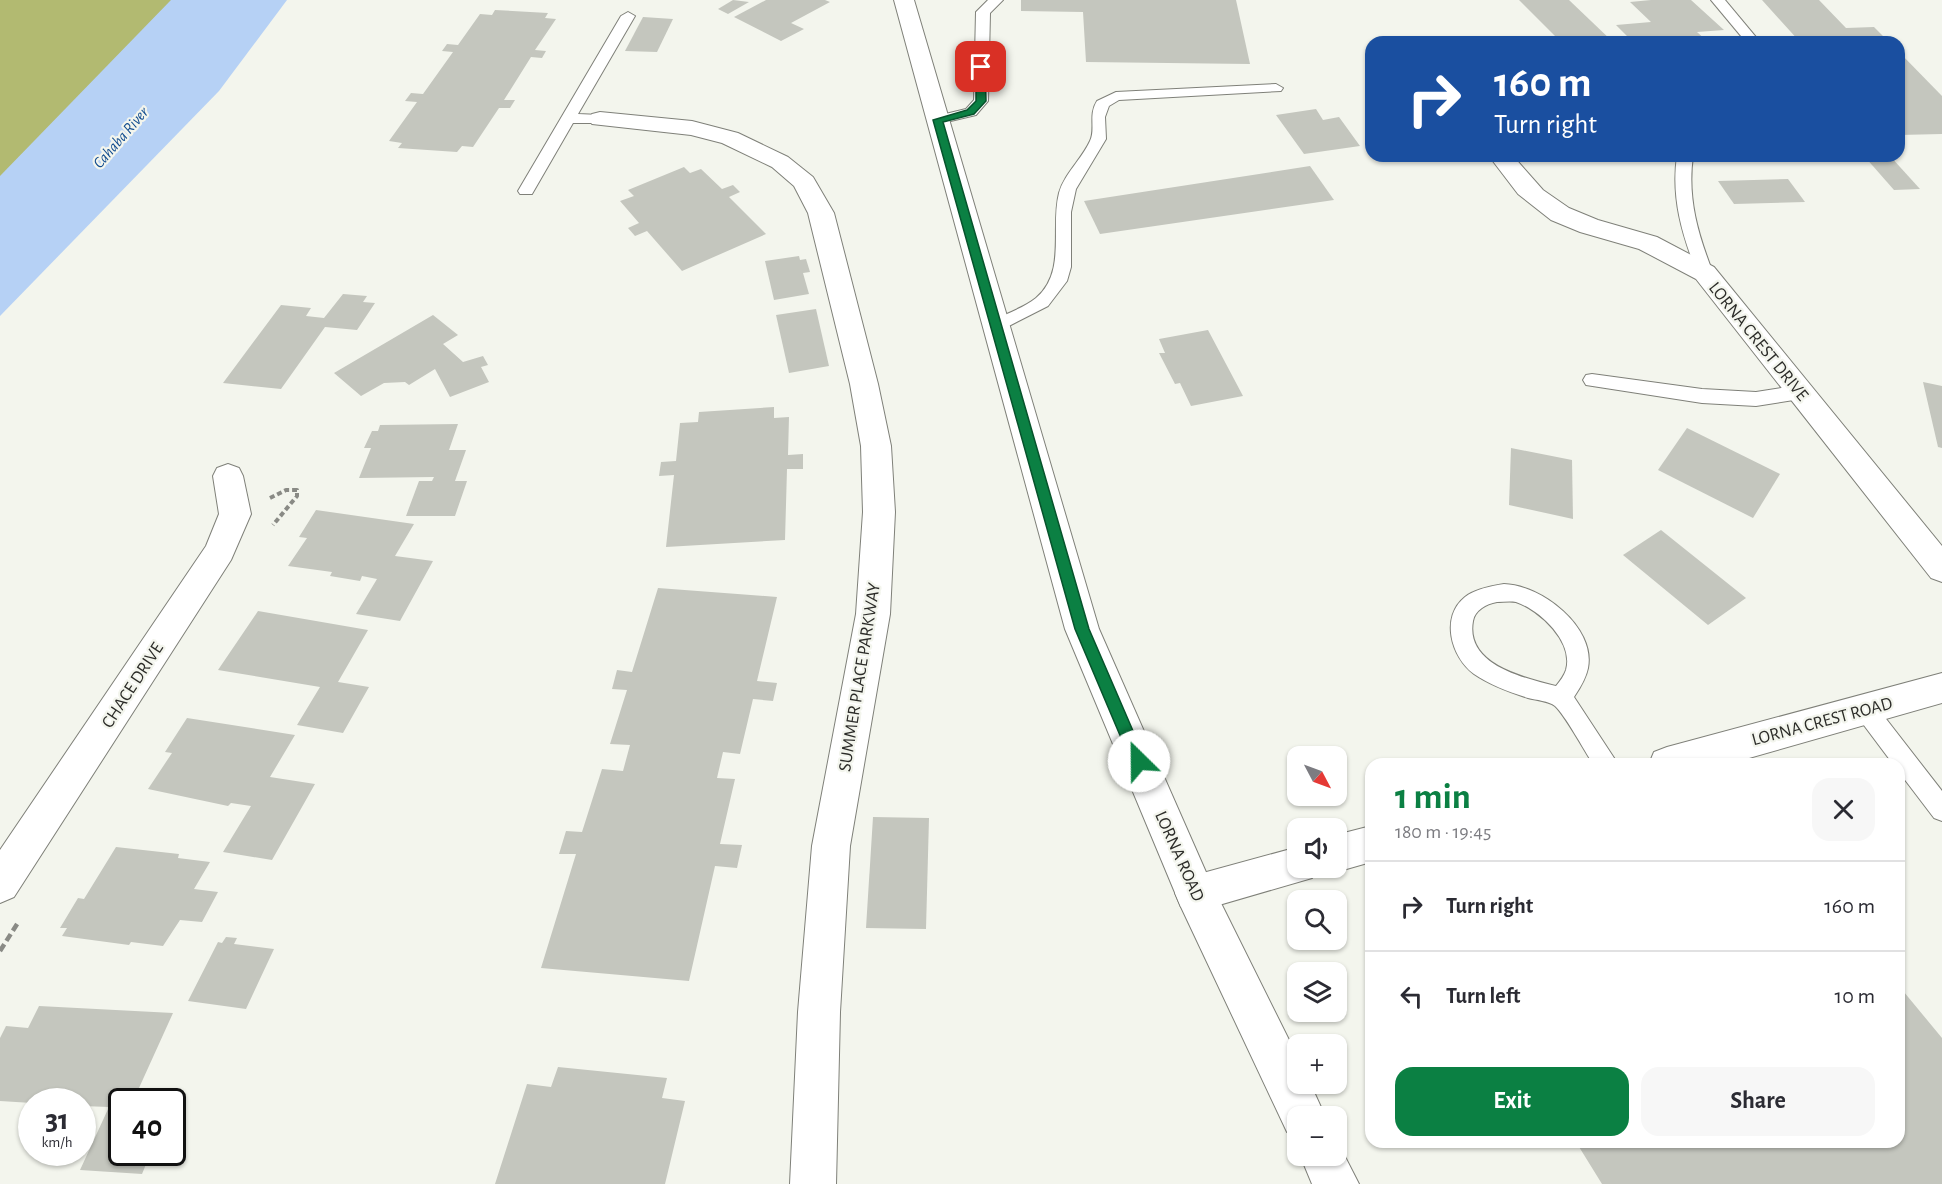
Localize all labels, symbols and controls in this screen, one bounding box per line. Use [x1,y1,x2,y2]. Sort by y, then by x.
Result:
pin [955,41,1006,92]
icon: arrive [964,50,997,83]
icon: right [1395,60,1473,138]
text: 160 m [1494,62,1592,104]
water label: Cahaba River [90,103,152,171]
text: Turn right [1494,111,1597,138]
street label: LORNA CREST DRIVE [1705,279,1812,405]
street label: SUMMER PLACE PARKWAY [836,581,884,773]
street label: CHACE DRIVE [99,639,167,731]
street label: LORNA CREST ROAD [1750,695,1895,749]
position arrow [1107,729,1171,793]
north arrow [1287,746,1347,806]
map controls [1287,746,1347,1166]
button: close [1812,778,1875,841]
text: 1 min [1395,779,1471,815]
street label: LORNA ROAD [1151,808,1207,904]
button: sound [1287,818,1347,878]
text: 180 m · 19:45 [1395,822,1491,842]
button: search [1287,890,1347,950]
icon: right [1395,890,1428,923]
text: Turn right [1446,895,1533,917]
text: 160 m [1824,895,1875,917]
button: layers [1287,962,1347,1022]
icon: left [1395,980,1428,1013]
text: Turn left [1446,985,1520,1007]
text: 10 m [1835,985,1875,1007]
button: + [1287,1034,1347,1094]
button: Exit [1395,1067,1629,1136]
button: Share [1641,1067,1875,1136]
speed limit sign: 40 [108,1088,186,1166]
text: 31 [45,1105,69,1135]
button: − [1287,1106,1347,1166]
text: km/h [42,1135,72,1150]

